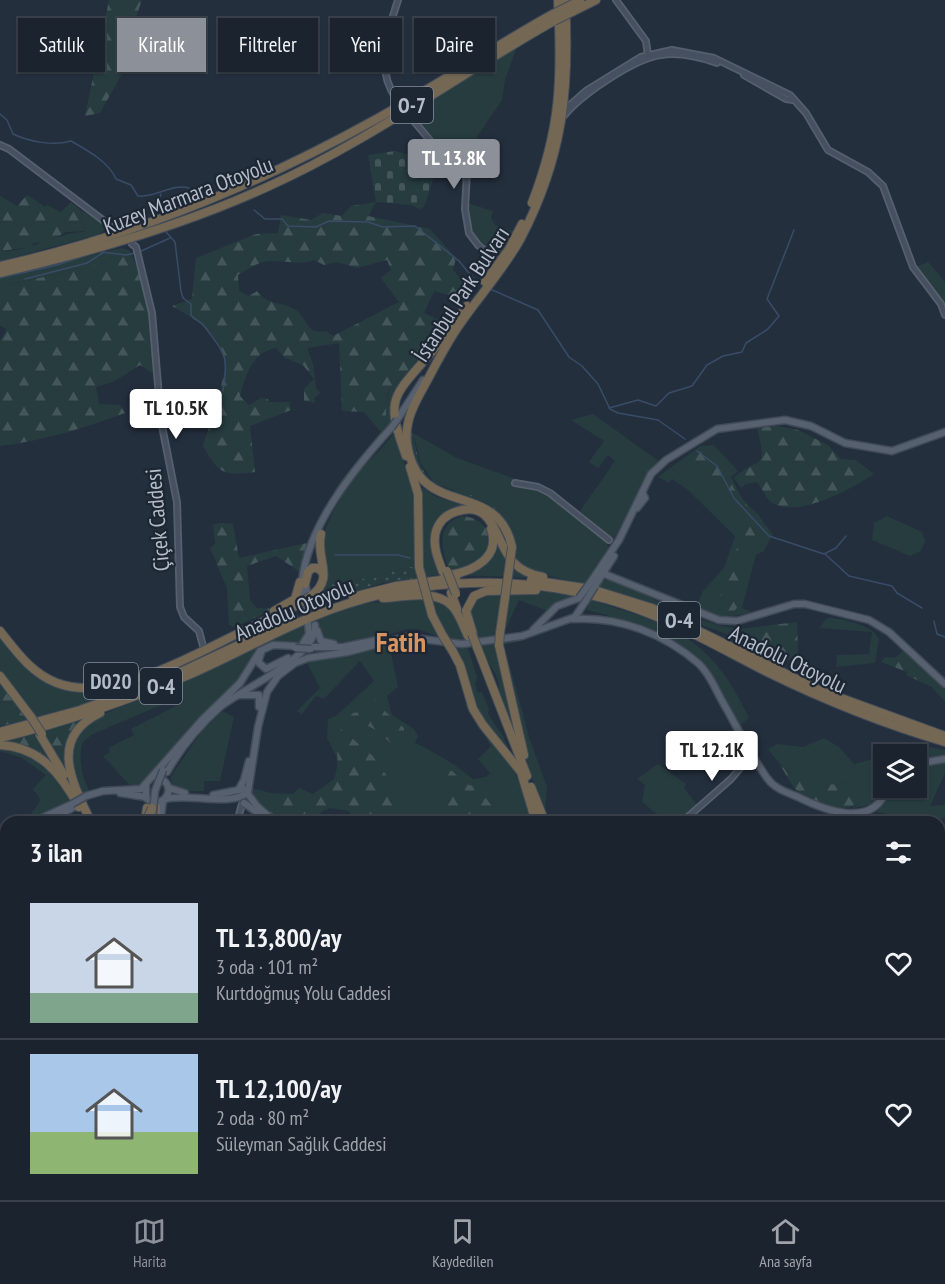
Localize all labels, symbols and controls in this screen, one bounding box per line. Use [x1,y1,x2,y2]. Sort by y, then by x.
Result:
chip: Satılık [18,18,105,72]
chip: Kiralık [117,18,206,72]
chip: Filtreler [218,18,318,72]
chip: Yeni [330,18,402,72]
chip: Daire [414,18,495,72]
road number: O-7 [391,87,433,123]
pin: TL 13.8K [392,139,516,190]
text: TL 13.8K [422,145,486,171]
street label: Kuzey Marmara Otoyolu [99,150,277,240]
street label: İstanbul Park Bulvarı [407,221,515,367]
pin: TL 10.5K [114,389,238,440]
text: TL 10.5K [144,395,208,421]
street label: Çiçek Caddesi [139,467,175,573]
street label: Anadolu Otoyolu [230,571,358,647]
road number: O-4 [658,602,700,638]
street label: Anadolu Otoyolu [725,619,851,699]
district label: Fatih [376,623,426,660]
road number: D020 [84,663,138,699]
road number: O-4 [140,668,182,704]
pin: TL 12.1K [650,731,774,782]
text: TL 12.1K [680,737,744,763]
map controls [873,744,927,798]
button: layers [873,744,927,798]
text: 3 ilan [30,836,82,869]
icon: filters [882,836,915,869]
text: TL 13,800/ay [216,921,342,954]
icon: home [78,927,150,999]
icon: heart [882,947,915,980]
text: 3 oda · 101 m² [216,954,318,980]
text: Kurtdoğmuş Yolu Caddesi [216,980,391,1006]
text: TL 12,100/ay [216,1072,342,1105]
icon: home [78,1078,150,1150]
icon: heart [882,1098,915,1131]
text: 2 oda · 80 m² [216,1105,309,1131]
text: Süleyman Sağlık Caddesi [216,1131,387,1157]
tab: Harita [133,1215,167,1271]
tab: Kaydedilen [432,1215,494,1271]
tab: Ana sayfa [759,1215,812,1271]

